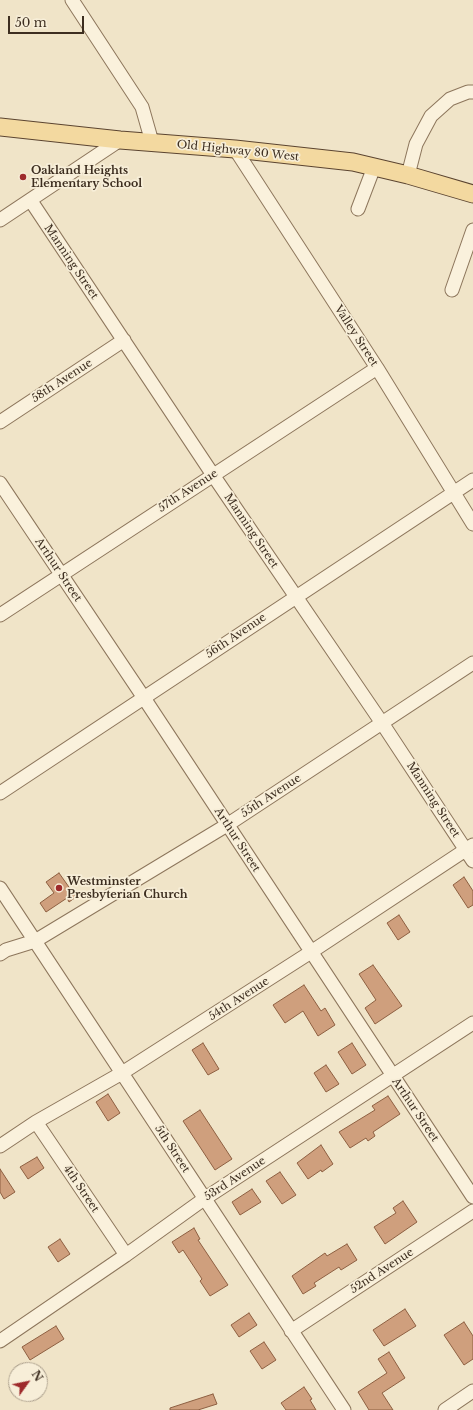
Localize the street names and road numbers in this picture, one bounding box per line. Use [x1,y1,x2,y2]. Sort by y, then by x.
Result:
street label: Old Highway 80 West [176,138,300,164]
street label: Manning Street [41,222,101,302]
street label: Valley Street [331,303,381,369]
street label: 58th Avenue [29,356,95,406]
street label: 57th Avenue [156,467,220,515]
street label: Manning Street [221,491,281,571]
street label: Arthur Street [32,535,84,605]
street label: 56th Avenue [203,611,269,661]
street label: Manning Street [404,760,462,840]
street label: 55th Avenue [238,772,304,820]
street label: Arthur Street [211,805,263,875]
street label: 54th Avenue [206,975,272,1023]
street label: Arthur Street [389,1075,441,1145]
street label: 5th Street [152,1123,192,1175]
street label: 53rd Avenue [202,1154,268,1204]
street label: 4th Street [60,1163,102,1215]
street label: 52nd Avenue [348,1246,416,1296]

